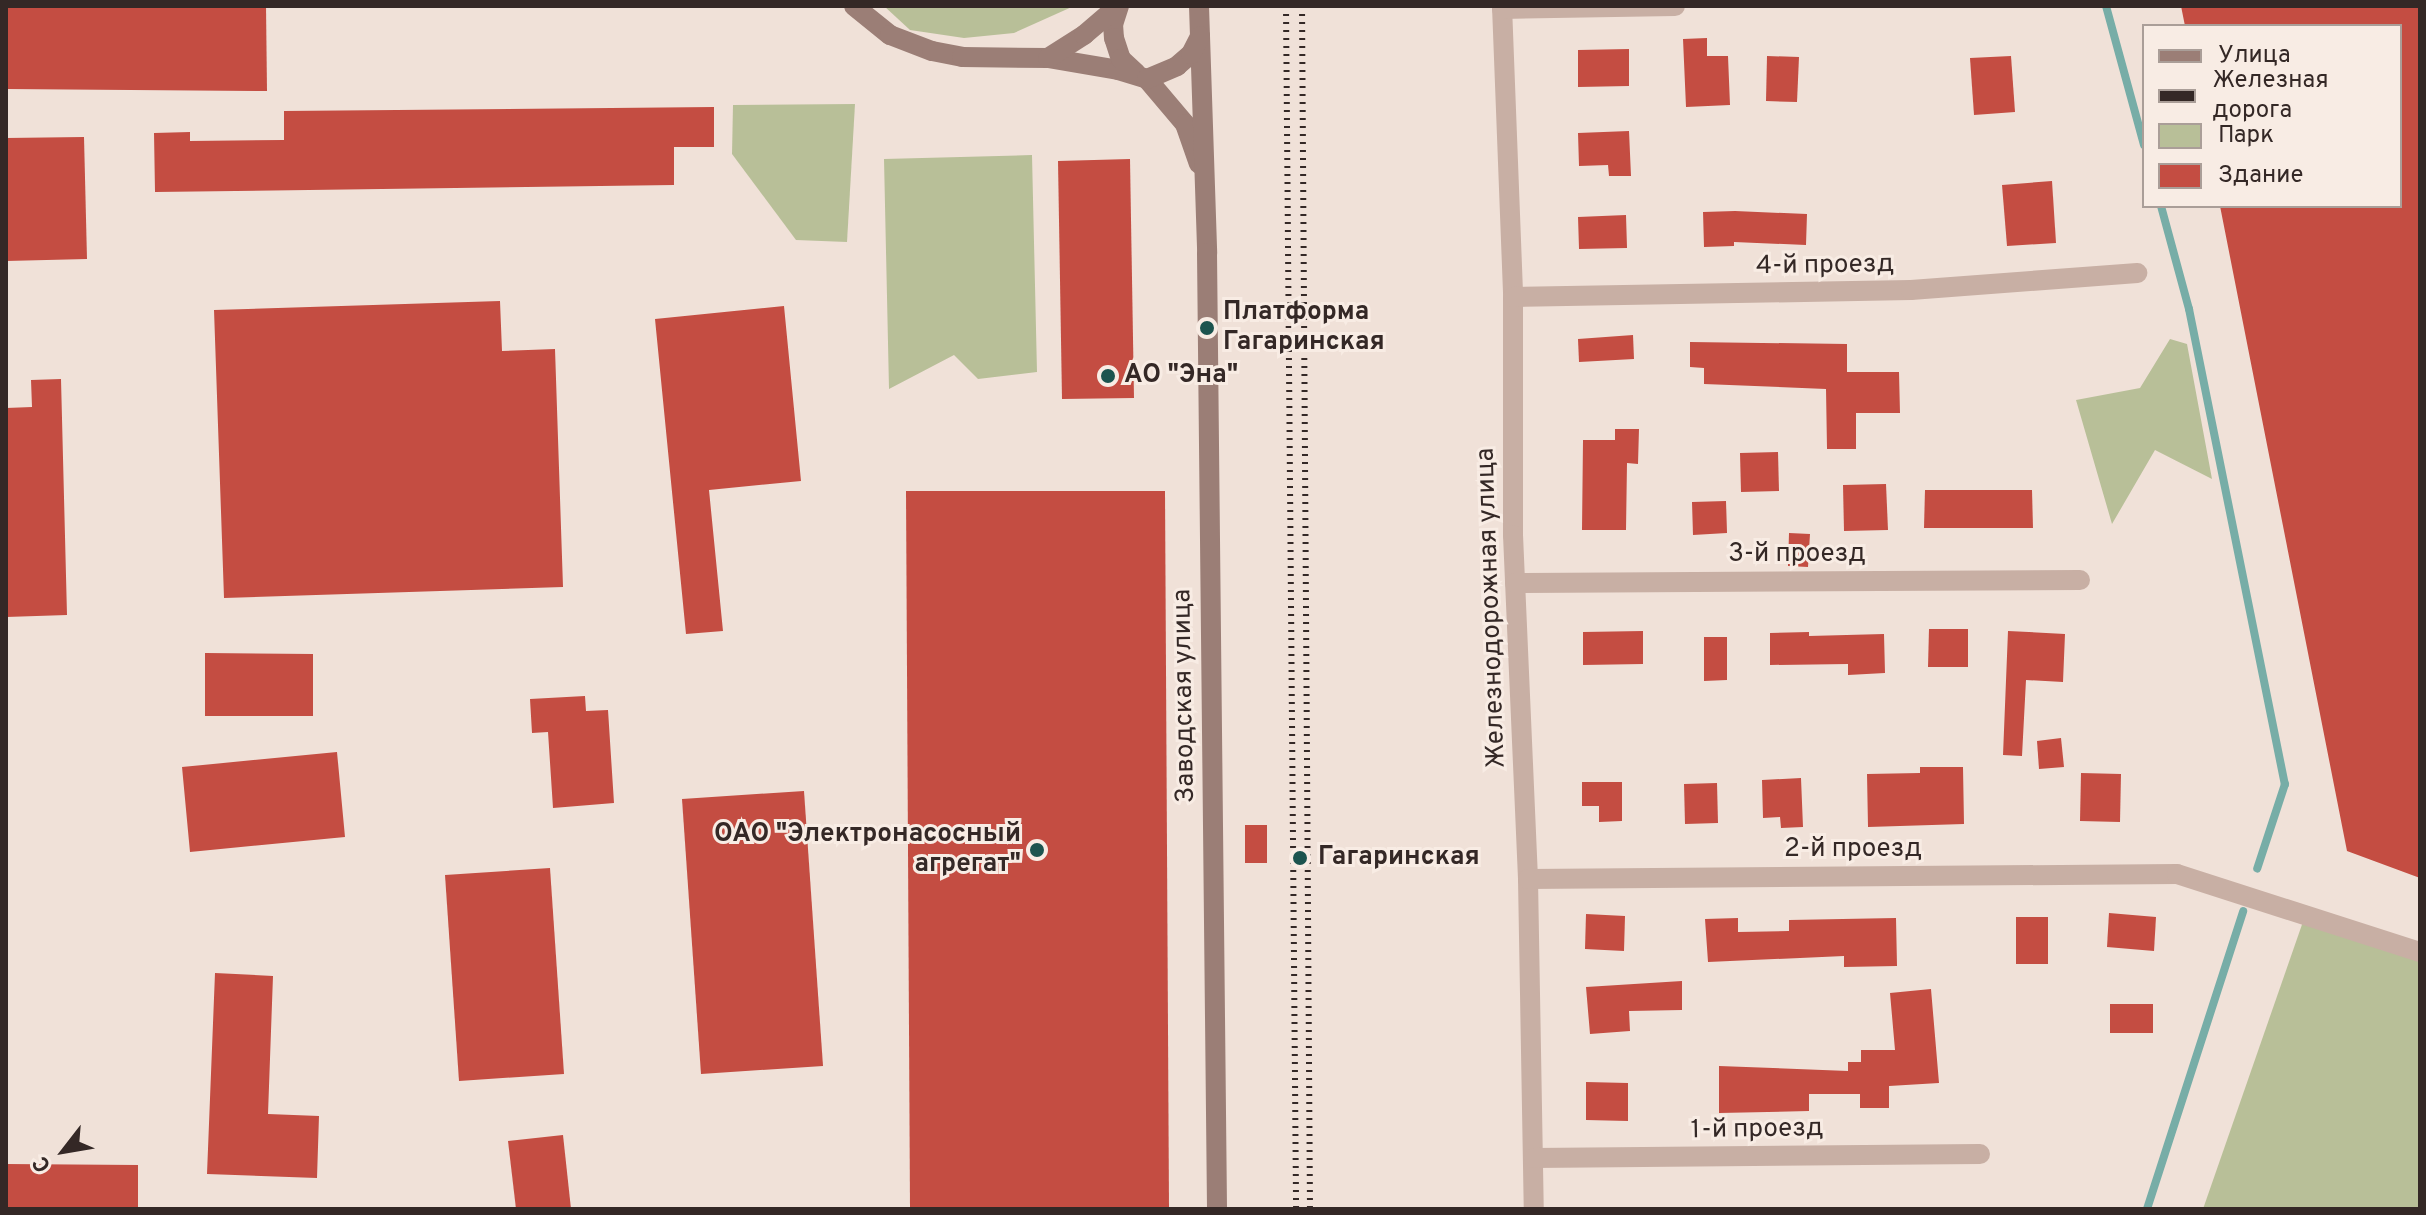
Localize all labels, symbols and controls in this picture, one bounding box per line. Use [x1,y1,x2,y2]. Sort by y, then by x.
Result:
legend [2142,24,2402,208]
text: Улица [2218,41,2291,71]
text: Железная дорога [2212,66,2329,126]
text: Парк [2218,121,2274,151]
text: Здание [2218,161,2304,191]
street label: 4-й проезд [1756,249,1894,283]
place label: Платформа Гагаринская [1223,297,1385,358]
marker: Платформа Гагаринская [1198,319,1216,337]
place label: АО "Эна" [1124,360,1238,392]
marker: АО "Эна" [1099,367,1117,385]
street label: Железнодорожная улица [1471,447,1513,769]
street label: 3-й проезд [1728,539,1866,571]
street label: Заводская улица [1168,589,1202,803]
place label: ОАО "Электронасосный агрегат" [714,819,1021,880]
street label: 2-й проезд [1784,834,1922,866]
marker: ОАО "Электронасосный агрегат" [1028,841,1046,859]
place label: Гагаринская [1318,842,1480,874]
marker: Гагаринская [1289,847,1311,869]
north arrow [24,1111,104,1191]
street label: 1-й проезд [1690,1113,1824,1147]
text: С [28,1151,58,1177]

